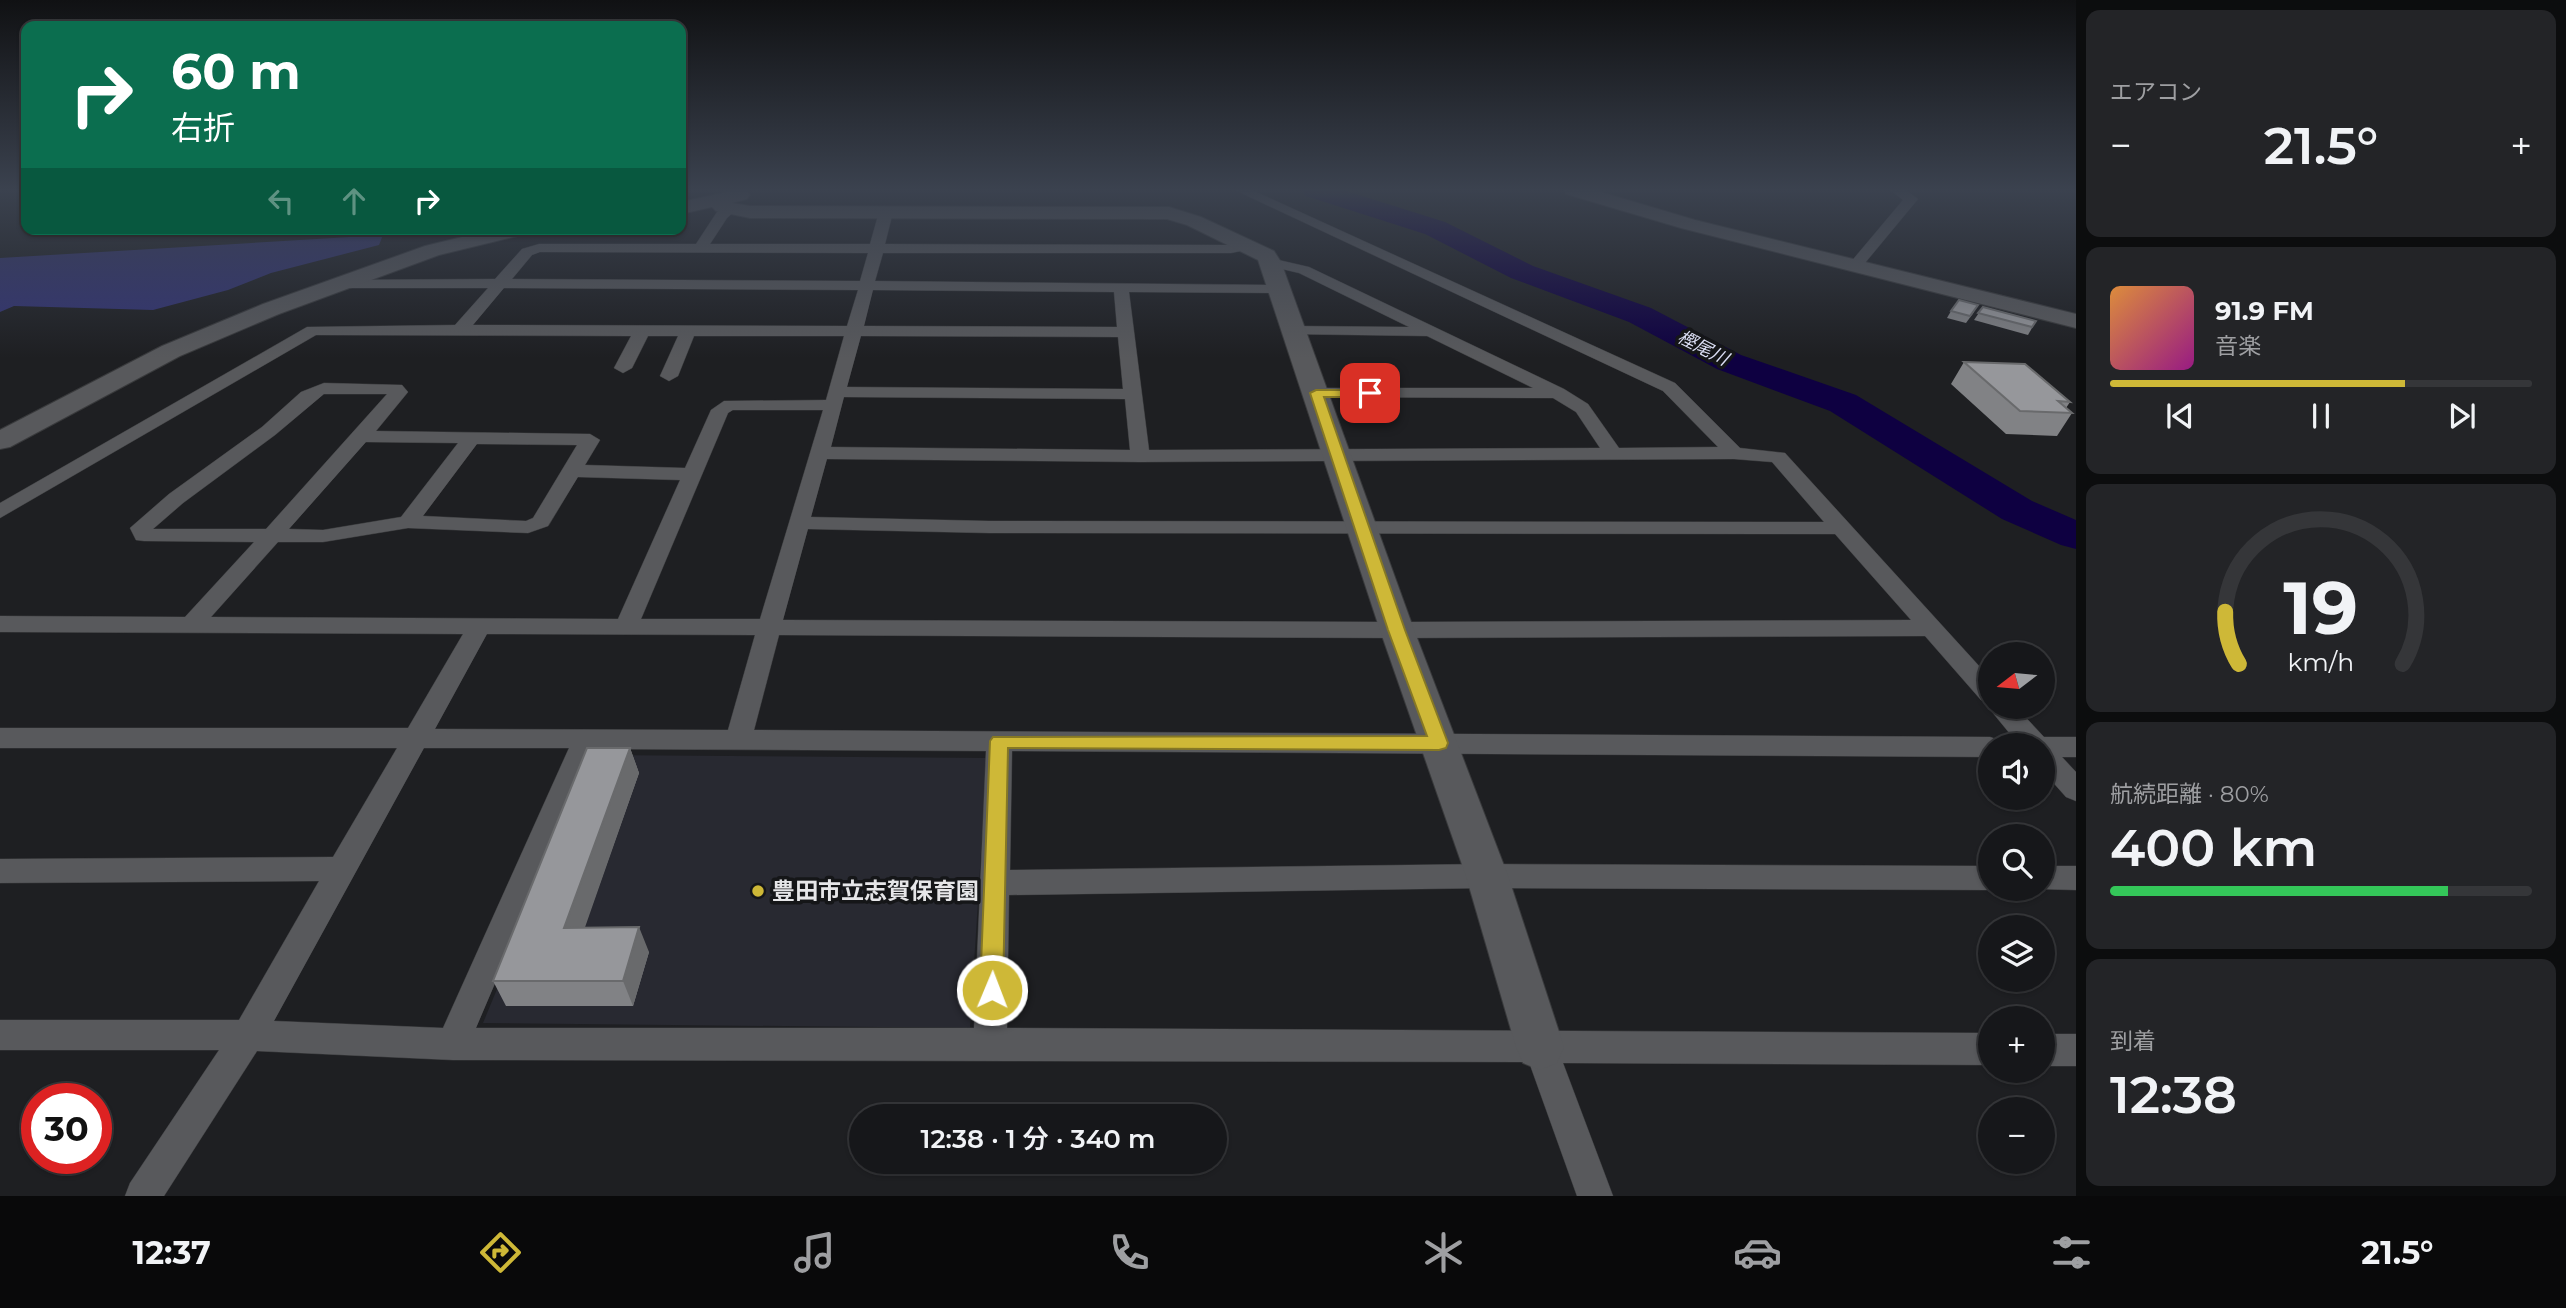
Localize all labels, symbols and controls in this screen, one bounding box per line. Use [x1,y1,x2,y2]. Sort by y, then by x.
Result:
text: 60 m [171,42,301,101]
icon: right [56,49,147,140]
text: エアコン [2110,78,2202,106]
text: 右折 [171,108,235,147]
text: 21.5° [2264,114,2378,177]
text: − [2110,122,2132,169]
text: + [2510,122,2532,169]
icon: left [262,182,300,220]
icon: ahead [335,182,373,220]
icon: right [408,182,446,220]
text: 91.9 FM [2215,295,2314,327]
water label: 樫尾川 [1674,326,1734,371]
text: 音楽 [2215,332,2261,360]
pin [1340,363,1400,423]
icon: arrive [1351,374,1389,412]
icon: previous [2161,397,2199,435]
icon: pause [2302,397,2340,435]
icon: next [2443,397,2481,435]
text: 19 [2284,564,2358,652]
north arrow [1978,642,2054,719]
map controls [1978,642,2055,1174]
text: km/h [2288,647,2354,677]
button: sound [1978,733,2055,810]
text: 航続距離 · 80% [2110,780,2269,808]
text: 400 km [2110,816,2317,879]
button: search [1978,824,2055,901]
place label: 豊田市立志賀保育園 [772,877,979,905]
marker: 豊田市立志賀保育園 [750,883,766,899]
button: layers [1978,915,2055,992]
position arrow [955,953,1029,1027]
button: + [1978,1006,2055,1083]
text: 到着 [2110,1027,2156,1055]
text: 12:38 [2110,1063,2237,1126]
speed limit sign: 30 [21,1083,112,1174]
button: − [1978,1097,2055,1174]
text: 12:38 · 1 分 · 340 m [921,1123,1155,1155]
icon: directions [476,1228,525,1277]
icon: music [790,1228,839,1277]
icon: phone [1105,1228,1154,1277]
icon: climate [1419,1228,1468,1277]
icon: car [1733,1228,1782,1277]
icon: filters [2047,1228,2096,1277]
text: 12:37 [133,1233,211,1272]
text: 21.5° [2361,1233,2433,1272]

